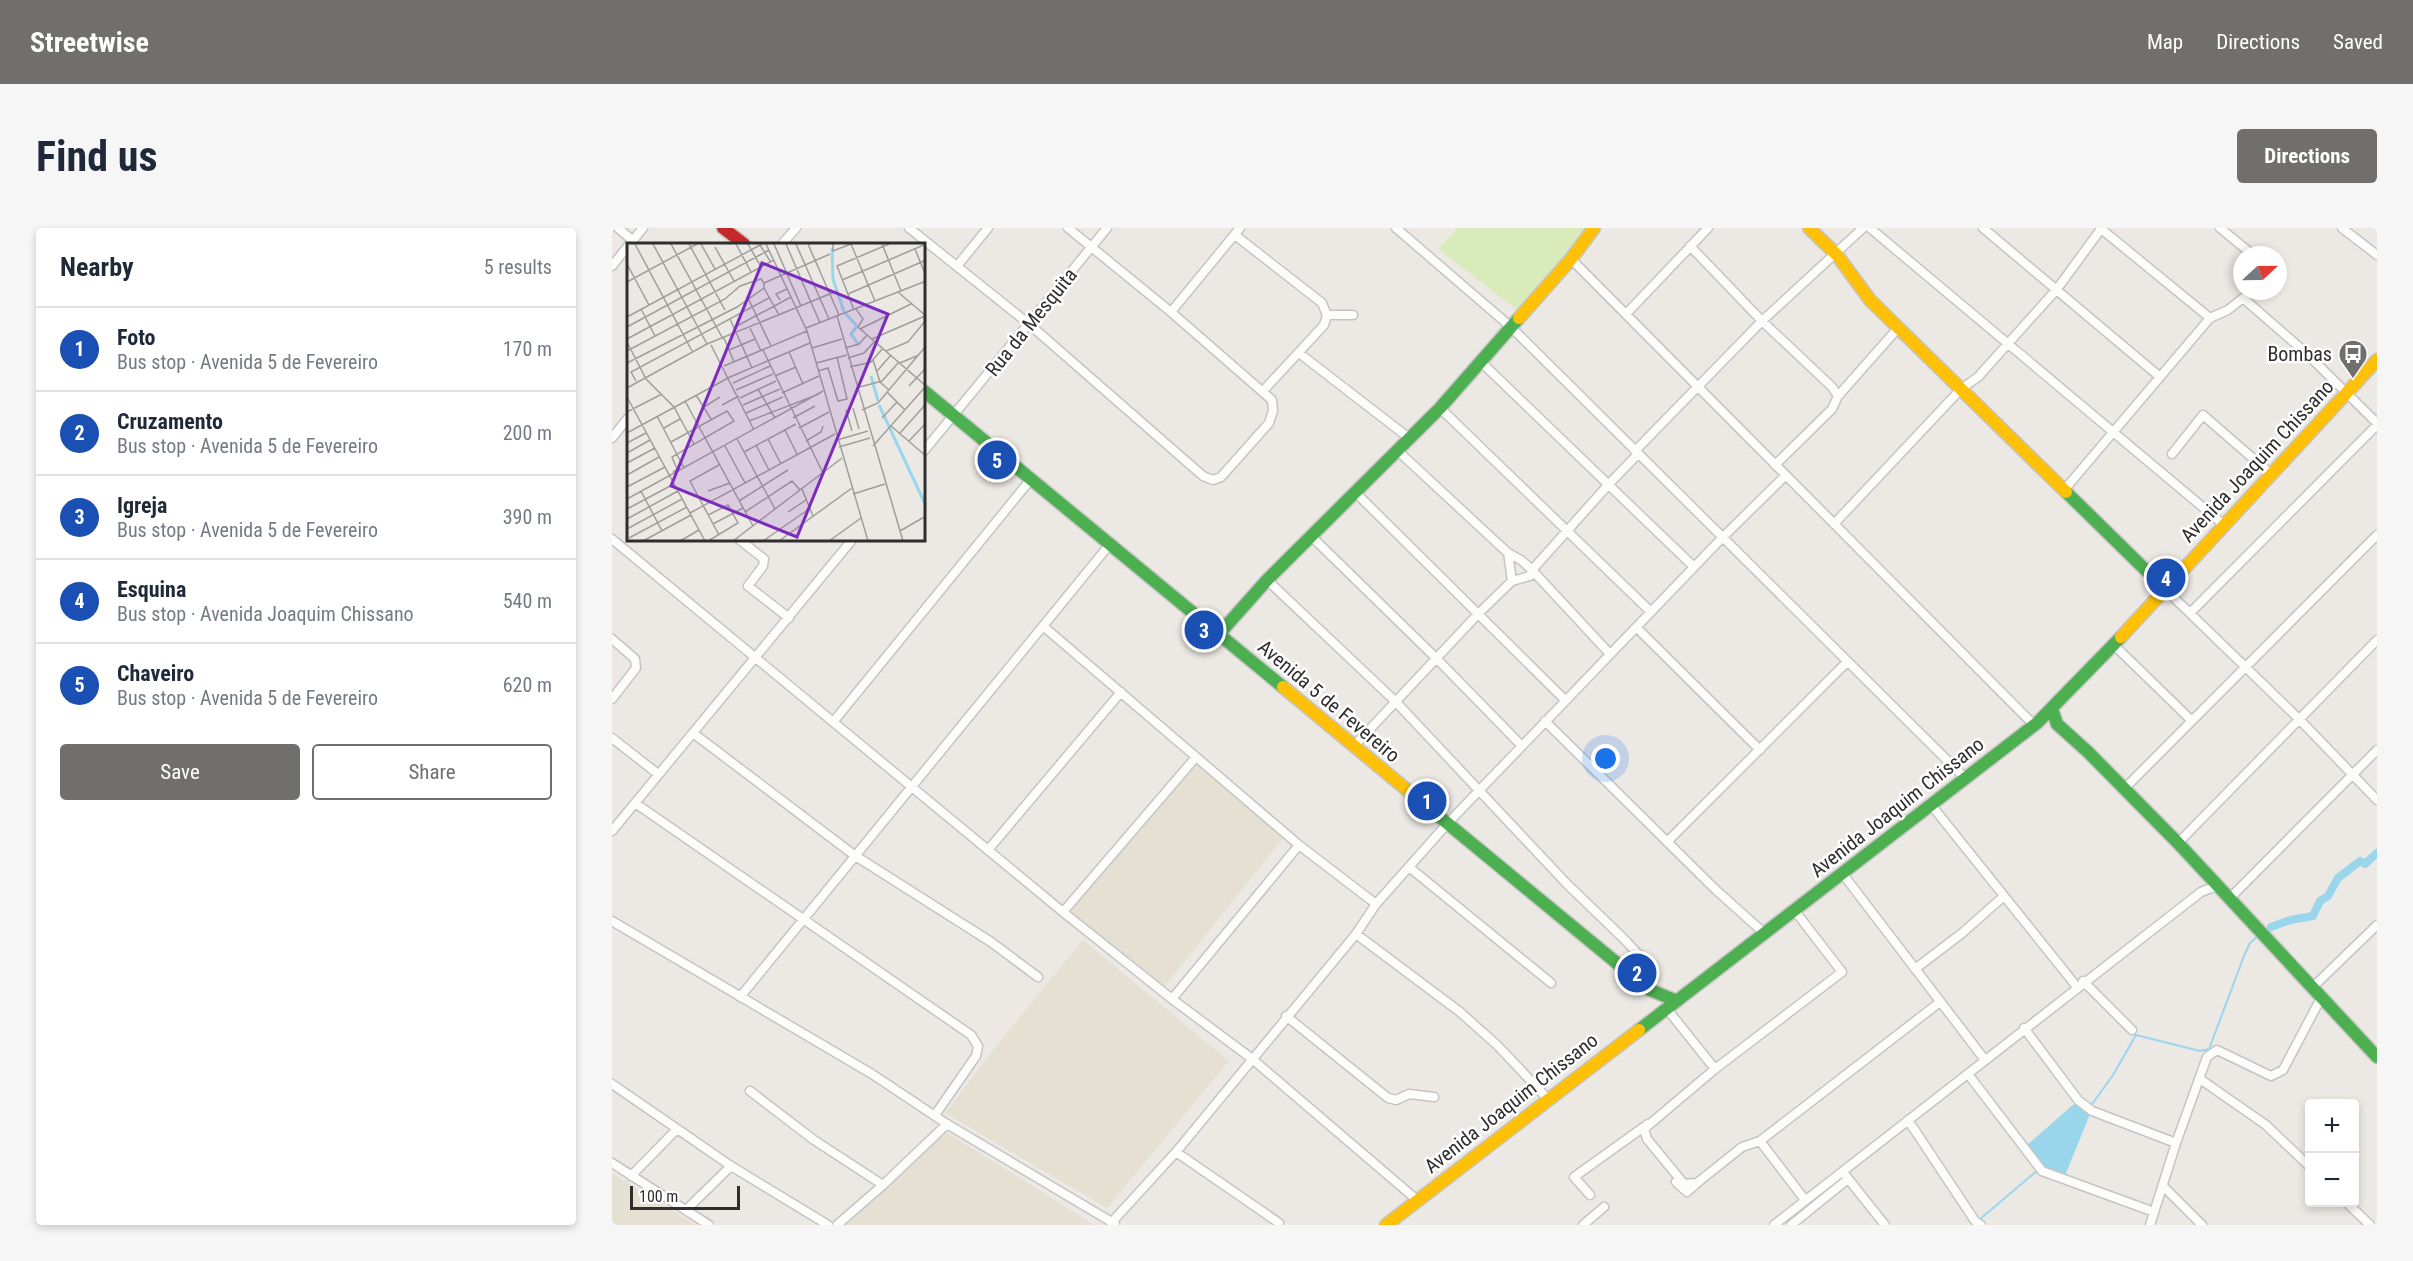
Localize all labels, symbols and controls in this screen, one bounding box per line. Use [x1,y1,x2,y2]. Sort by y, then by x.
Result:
text: Streetwise [30,26,149,59]
text: Map [2147,30,2183,54]
text: Directions [2216,30,2300,54]
text: Saved [2333,30,2383,54]
button: Directions [2237,129,2377,183]
text: Find us [36,132,157,181]
inset map [627,243,926,542]
north arrow [2233,246,2287,300]
text: Nearby [60,252,134,282]
text: 5 results [484,255,552,279]
street label: Rua da Mesquita [980,263,1082,381]
text: Foto [117,325,156,350]
text: 1 [74,337,85,361]
text: 170 m [503,337,552,361]
bus stop icon: Bombas [2337,338,2369,380]
place label: Bombas [2267,342,2332,366]
text: Bus stop · Avenida 5 de Fevereiro [117,350,378,374]
street label: Avenida Joaquim Chissano [2175,375,2339,547]
text: Cruzamento [117,409,223,434]
text: 2 [74,421,85,445]
text: 200 m [503,421,552,445]
text: Bus stop · Avenida 5 de Fevereiro [117,434,378,458]
pin: 5 [978,438,1016,482]
text: Igreja [117,493,167,518]
text: 3 [74,505,85,529]
text: 390 m [503,505,552,529]
text: Bus stop · Avenida 5 de Fevereiro [117,518,378,542]
pin: 4 [2146,556,2186,600]
text: Esquina [117,577,186,602]
text: 4 [74,589,85,613]
text: 540 m [503,589,552,613]
text: Bus stop · Avenida Joaquim Chissano [117,602,414,626]
pin: 3 [1184,608,1224,652]
street label: Avenida 5 de Fevereiro [1253,635,1405,767]
text: Chaveiro [117,661,194,686]
text: 5 [74,673,85,697]
text: 620 m [503,673,552,697]
text: Bus stop · Avenida 5 de Fevereiro [117,686,378,710]
street label: Avenida Joaquim Chissano [1805,732,1989,882]
button: Save [60,744,300,800]
button: Share [312,744,552,800]
your location [1591,744,1620,773]
pin: 1 [1408,778,1446,824]
pin: 2 [1618,950,1656,996]
street label: Avenida Joaquim Chissano [1419,1028,1603,1178]
map controls [2305,1099,2359,1207]
button: + [2305,1099,2359,1153]
button: − [2305,1153,2359,1207]
scale bar [630,1183,740,1210]
text: 100 m [639,1187,678,1206]

